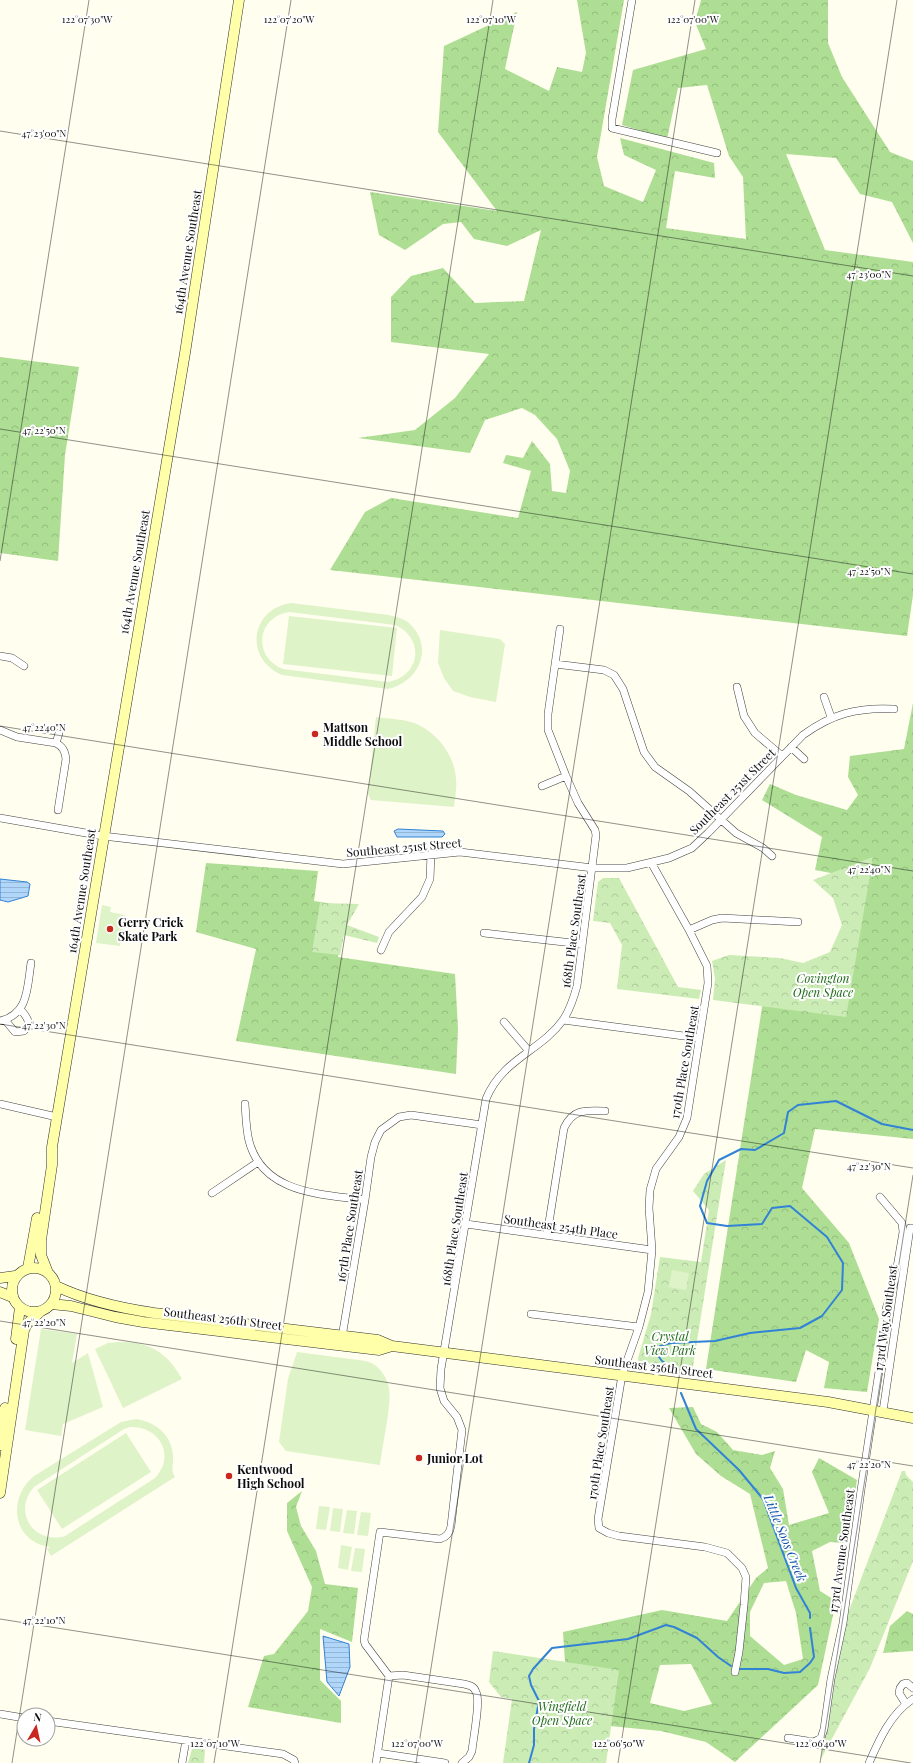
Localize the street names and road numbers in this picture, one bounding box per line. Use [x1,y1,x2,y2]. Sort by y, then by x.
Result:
street label: 164th Avenue Southeast [169,188,205,315]
street label: 164th Avenue Southeast [115,508,153,635]
street label: Southeast 251st Street [685,744,779,838]
street label: 164th Avenue Southeast [63,827,99,954]
street label: Southeast 251st Street [346,834,463,860]
street label: 168th Place Southeast [557,872,589,989]
street label: 170th Place Southeast [666,1003,702,1120]
street label: 167th Place Southeast [332,1168,366,1284]
street label: 168th Place Southeast [437,1170,471,1287]
street label: Southeast 254th Place [503,1210,619,1242]
street label: 173rd Way Southeast [870,1263,900,1372]
street label: Southeast 256th Street [163,1303,284,1333]
street label: Southeast 256th Street [594,1351,715,1381]
street label: 170th Place Southeast [583,1384,617,1501]
street label: 173rd Avenue Southeast [824,1487,858,1614]

